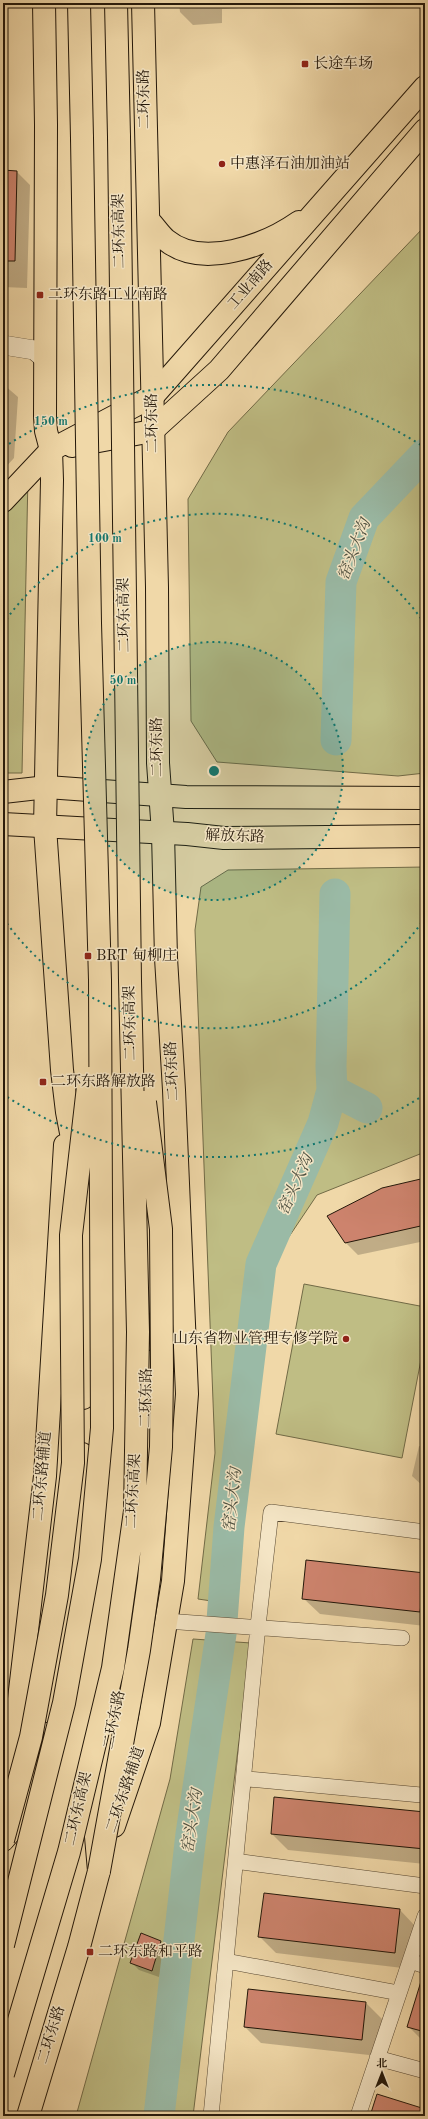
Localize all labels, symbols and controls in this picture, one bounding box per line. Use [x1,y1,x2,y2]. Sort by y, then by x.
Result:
place label: 长途车场 [313,55,373,72]
marker: 长途车场 [300,59,310,69]
street label: 二环东路 [135,69,153,129]
place label: 中惠泽石油加油站 [230,155,350,172]
marker: 中惠泽石油加油站 [217,159,227,169]
street label: 二环东高架 [110,193,128,269]
street label: 工业南路 [224,256,276,313]
place label: 二环东路工业南路 [48,286,168,303]
marker: 二环东路工业南路 [35,290,45,300]
street label: 二环东路 [143,393,161,453]
text: 150 m [34,415,68,428]
water label: 窑头大沟 [334,514,375,583]
text: 100 m [88,533,122,545]
street label: 二环东高架 [115,577,133,653]
text: 50 m [110,674,137,687]
street label: 二环东路 [148,717,166,777]
centre of rings [207,764,221,778]
street label: 解放东路 [205,826,265,846]
place label: BRT 甸柳庄 [96,947,177,964]
marker: BRT 甸柳庄 [83,951,93,961]
street label: 二环东高架 [121,985,139,1061]
street label: 二环东路 [162,1041,182,1101]
place label: 二环东路解放路 [51,1073,156,1090]
marker: 二环东路解放路 [38,1077,48,1087]
water label: 窑头大沟 [274,1149,318,1217]
place label: 山东省物业管理专修学院 [173,1330,338,1347]
marker: 山东省物业管理专修学院 [341,1334,351,1344]
street label: 二环东路 [137,1368,155,1428]
street label: 二环东路辅道 [30,1430,54,1521]
street label: 二环东高架 [123,1453,143,1529]
water label: 窑头大沟 [220,1464,245,1533]
street label: 二环东路 [100,1689,128,1751]
street label: 二环东路辅道 [102,1744,148,1835]
street label: 二环东高架 [61,1770,95,1847]
water label: 窑头大沟 [179,1785,206,1854]
place label: 二环东路和平路 [98,1943,203,1960]
marker: 二环东路和平路 [85,1947,95,1957]
street label: 二环东路 [34,2004,68,2066]
north arrow [362,2053,402,2093]
text: 北 [377,2058,388,2070]

